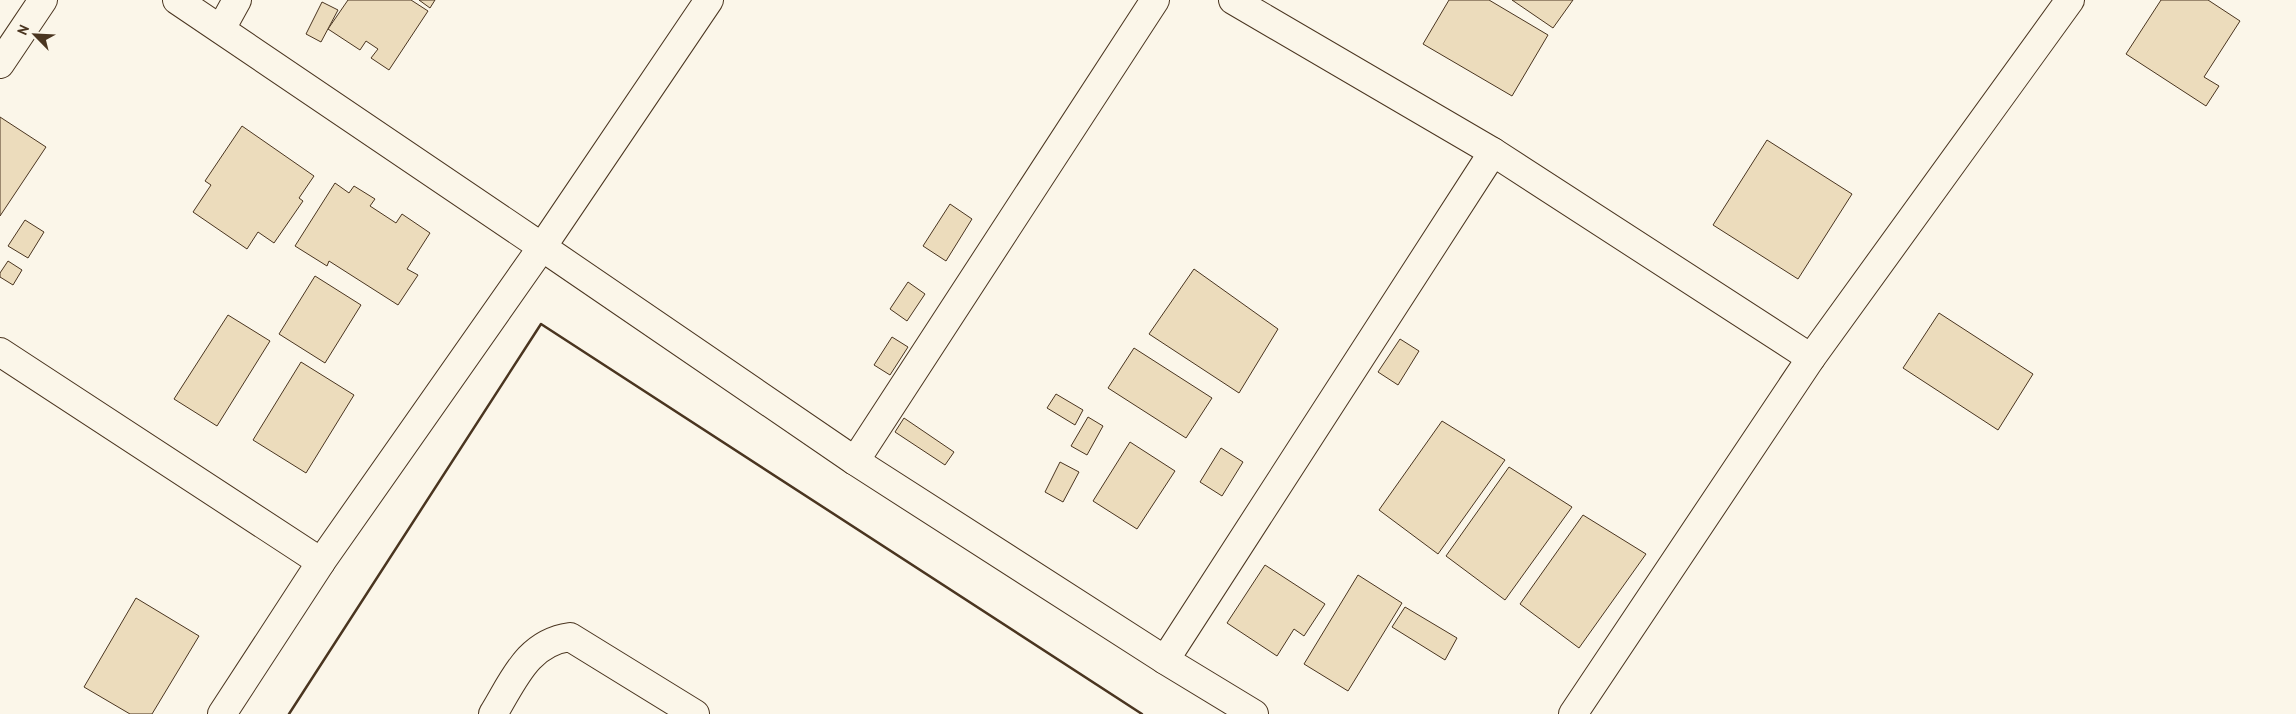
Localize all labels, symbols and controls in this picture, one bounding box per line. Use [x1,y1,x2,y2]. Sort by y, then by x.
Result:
north arrow [10,10,60,60]
text: N [13,22,33,38]

